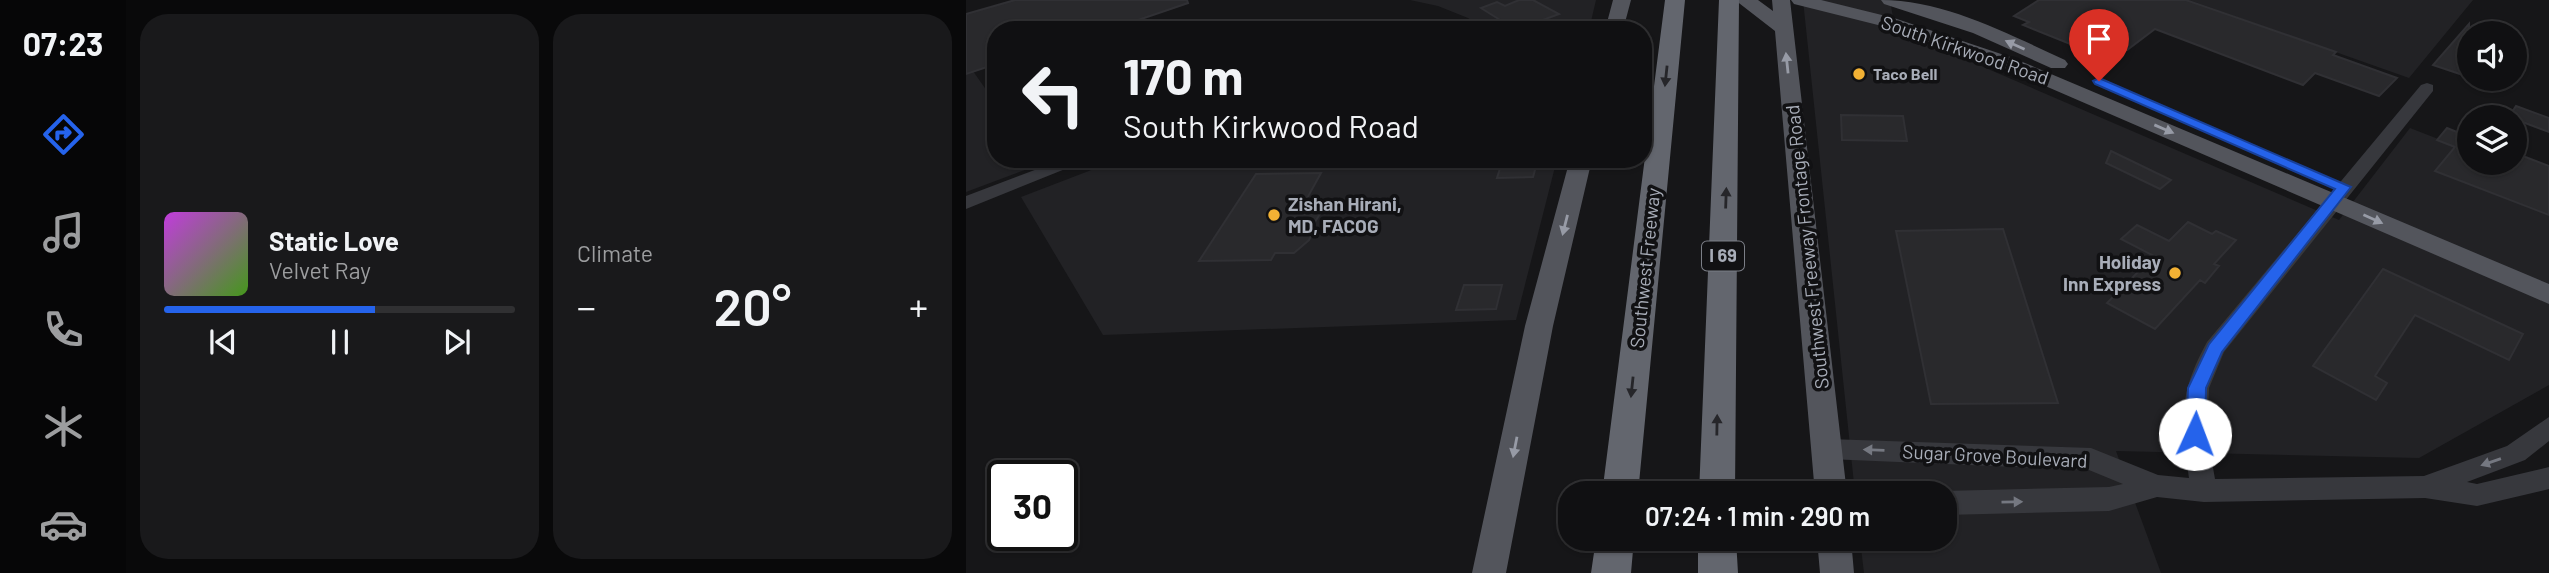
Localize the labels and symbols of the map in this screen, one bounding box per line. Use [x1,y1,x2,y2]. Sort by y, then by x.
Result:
pin [2069,9,2129,81]
street label: South Kirkwood Road [1878,10,2052,89]
one-way arrow [2005,39,2025,51]
one-way arrow [1781,52,1792,74]
place label: Taco Bell [1873,64,1937,83]
one-way arrow [1661,65,1672,87]
marker: Taco Bell [1851,66,1867,82]
street label: Southwest Freeway Frontage Road [1780,104,1833,390]
one-way arrow [2154,123,2175,134]
street label: Southwest Freeway [1625,186,1664,349]
one-way arrow [1720,187,1731,209]
place label: Zishan Hirani, MD, FACOG [1288,192,1402,237]
marker: Zishan Hirani, MD, FACOG [1266,207,1282,223]
one-way arrow [2363,213,2383,225]
one-way arrow [1559,215,1570,237]
road number: I 69 [1702,242,1744,270]
place label: Holiday Inn Express [2063,250,2161,295]
marker: Holiday Inn Express [2167,265,2183,281]
one-way arrow [1626,376,1637,398]
position arrow [2158,397,2232,471]
one-way arrow [1711,414,1723,436]
one-way arrow [1510,436,1521,458]
street label: Sugar Grove Boulevard [1902,439,2088,472]
one-way arrow [1863,445,1885,456]
one-way arrow [2481,457,2502,468]
speed limit sign: 30 [987,460,1078,551]
one-way arrow [2002,496,2024,507]

